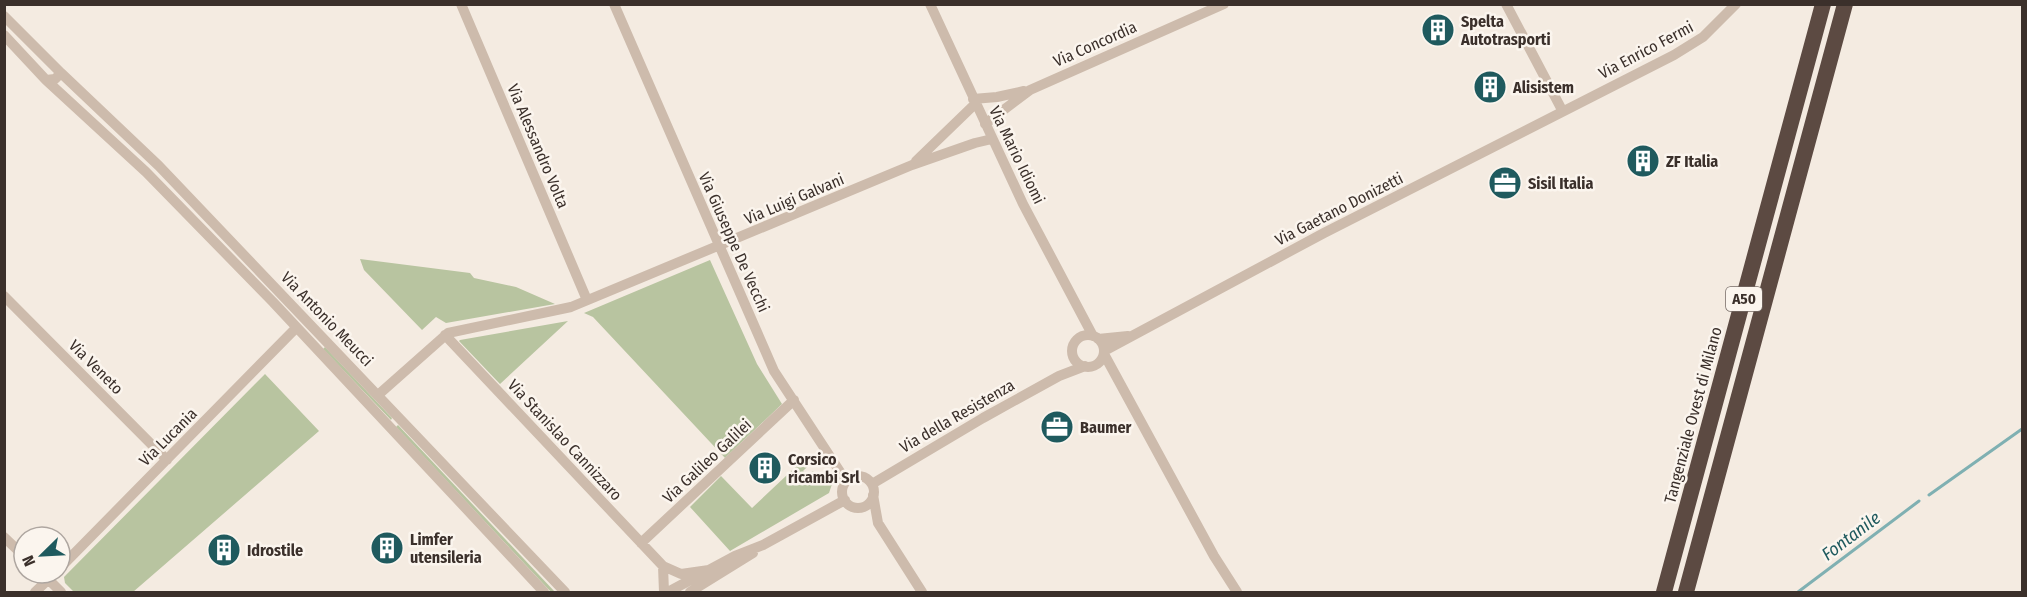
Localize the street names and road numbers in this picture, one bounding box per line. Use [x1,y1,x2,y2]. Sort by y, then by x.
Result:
street label: Via Concordia [1050,17,1140,71]
street label: Via Enrico Fermi [1596,17,1696,83]
street label: Via Alessandro Volta [503,81,573,211]
street label: Via Mario Idiomi [985,103,1049,207]
street label: Via Giuseppe De Vecchi [695,169,773,315]
street label: Via Luigi Galvani [741,169,847,229]
street label: Via Gaetano Donizetti [1272,169,1406,249]
street label: Via Antonio Meucci [277,268,377,370]
road number: A50 [1726,287,1762,311]
street label: Tangenziale Ovest di Milano [1660,325,1726,505]
street label: Via Veneto [65,336,127,398]
street label: Via Stanislao Cannizzaro [504,375,626,505]
street label: Via della Resistenza [896,375,1018,457]
street label: Via Lucania [135,404,201,470]
street label: Via Galileo Galilei [659,415,755,507]

